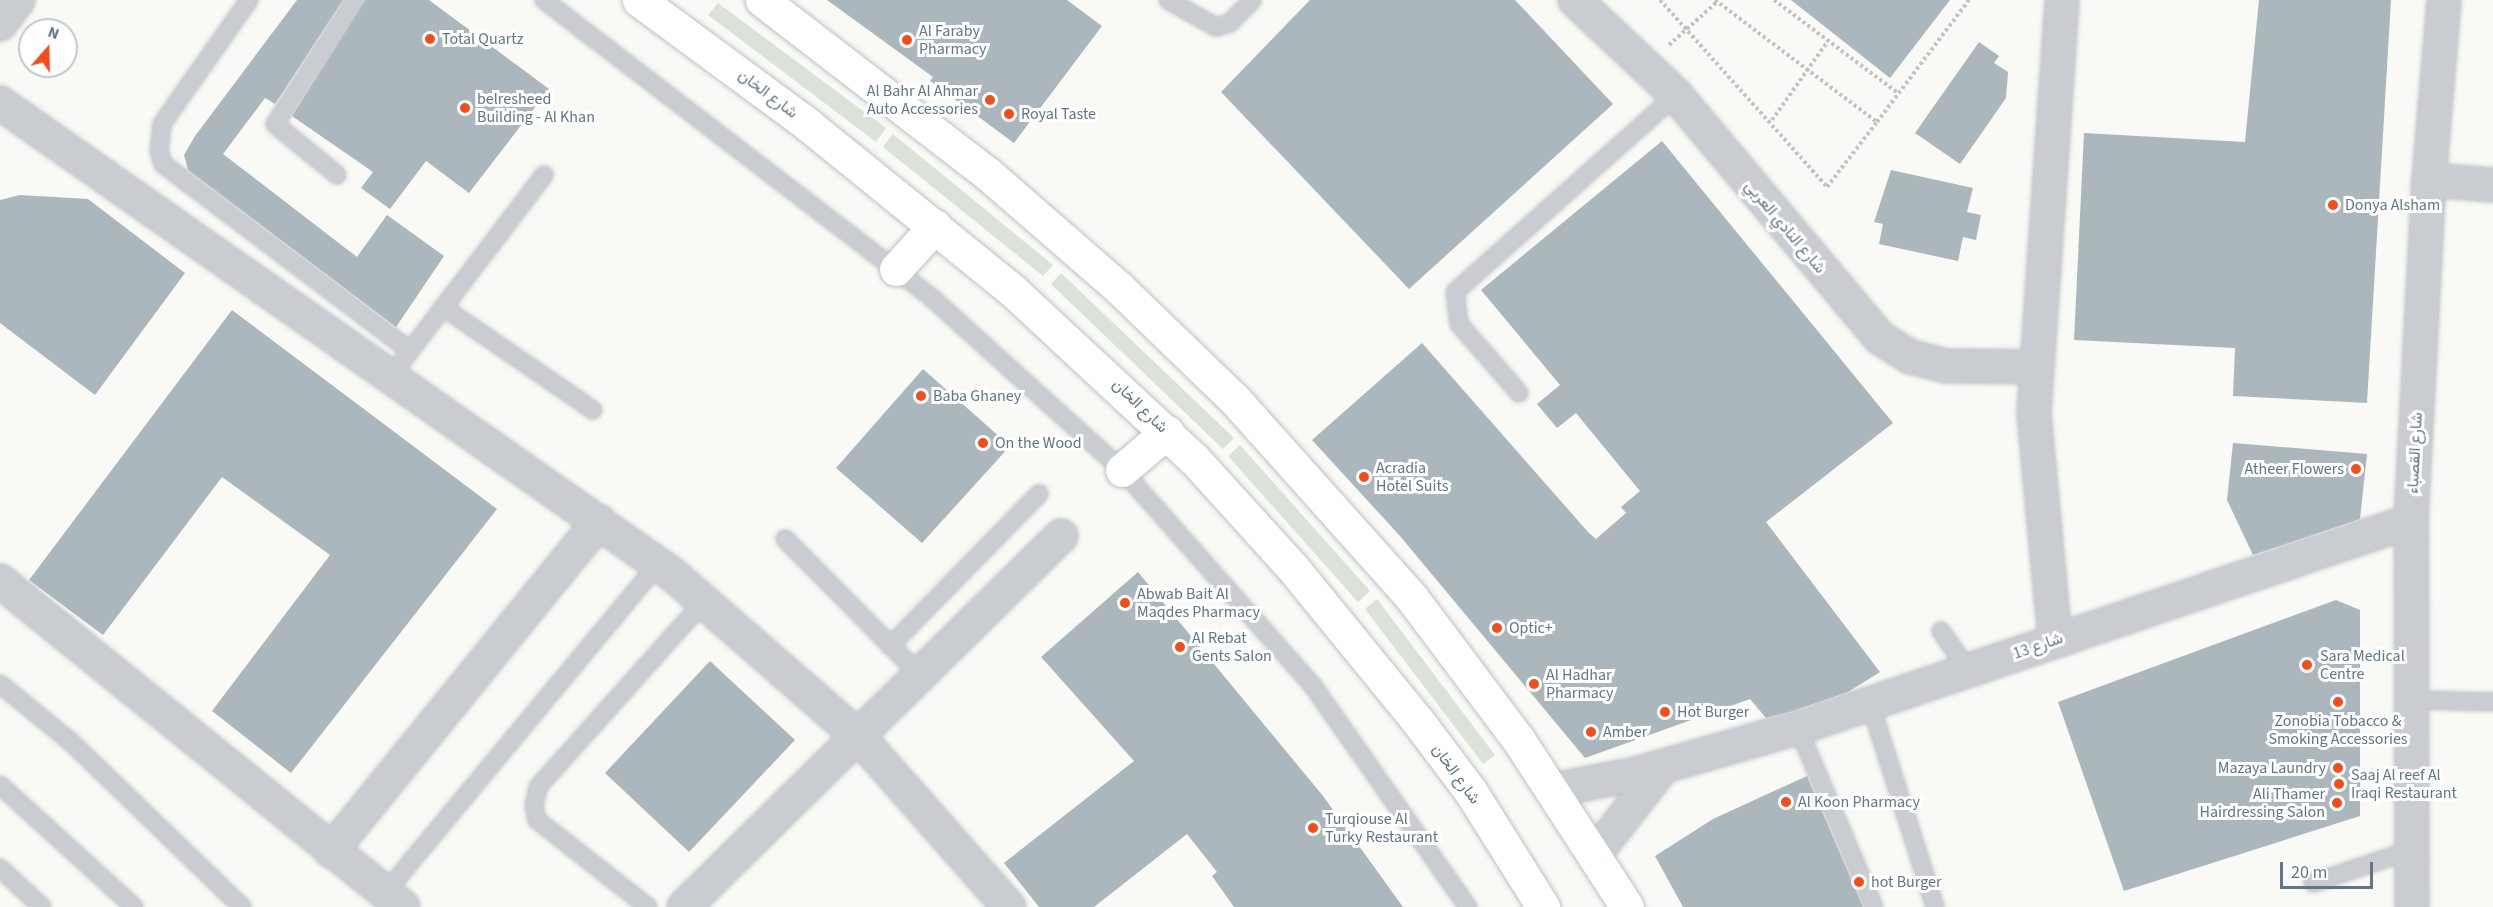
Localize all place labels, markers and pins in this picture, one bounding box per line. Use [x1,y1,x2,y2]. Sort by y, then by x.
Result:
place label: Al Faraby Pharmacy [919,21,987,59]
place label: Total Quartz [442,29,523,49]
marker: Total Quartz [423,32,437,46]
marker: Al Faraby Pharmacy [900,33,914,47]
place label: Al Bahr Al Ahmar Auto Accessories [867,81,978,119]
place label: belresheed Building - Al Khan [477,89,595,127]
marker: Al Bahr Al Ahmar Auto Accessories [983,93,997,107]
marker: belresheed Building - Al Khan [458,101,472,115]
place label: Royal Taste [1021,104,1096,124]
marker: Royal Taste [1002,107,1016,121]
place label: Donya Alsham [2345,195,2440,215]
marker: Donya Alsham [2326,198,2340,212]
place label: Baba Ghaney [933,386,1021,406]
marker: Baba Ghaney [914,389,928,403]
place label: On the Wood [995,433,1082,453]
marker: On the Wood [976,436,990,450]
place label: Acradia Hotel Suits [1376,458,1448,496]
place label: Atheer Flowers [2245,459,2344,479]
marker: Atheer Flowers [2349,462,2363,476]
marker: Acradia Hotel Suits [1357,470,1371,484]
place label: Abwab Bait Al Maqdes Pharmacy [1137,584,1260,622]
marker: Abwab Bait Al Maqdes Pharmacy [1118,596,1132,610]
place label: Optic+ [1509,618,1553,638]
marker: Optic+ [1490,621,1504,635]
place label: Al Rebat Gents Salon [1192,628,1272,666]
marker: Al Rebat Gents Salon [1173,640,1187,654]
place label: Sara Medical Centre [2320,646,2405,684]
marker: Sara Medical Centre [2298,656,2316,674]
place label: Al Hadhar Pharmacy [1546,665,1614,703]
marker: Al Hadhar Pharmacy [1527,677,1541,691]
marker: Zonobia Tobacco & Smoking Accessories [2331,695,2345,709]
place label: Hot Burger [1677,702,1749,722]
marker: Hot Burger [1658,705,1672,719]
place label: Zonobia Tobacco & Smoking Accessories [2268,711,2408,749]
place label: Amber [1603,722,1647,742]
marker: Amber [1584,725,1598,739]
place label: Mazaya Laundry [2218,758,2326,778]
marker: Mazaya Laundry [2331,761,2345,775]
place label: Saaj Al reef Al Iraqi Restaurant [2351,765,2457,803]
marker: Saaj Al reef Al Iraqi Restaurant [2332,777,2346,791]
place label: Ali Thamer Hairdressing Salon [2199,784,2325,822]
place label: Al Koon Pharmacy [1798,792,1920,812]
marker: Al Koon Pharmacy [1779,795,1793,809]
marker: Ali Thamer Hairdressing Salon [2330,796,2344,810]
place label: Turqiouse Al Turky Restaurant [1325,809,1438,847]
marker: Turqiouse Al Turky Restaurant [1306,821,1320,835]
place label: hot Burger [1871,872,1942,892]
marker: hot Burger [1852,875,1866,889]

